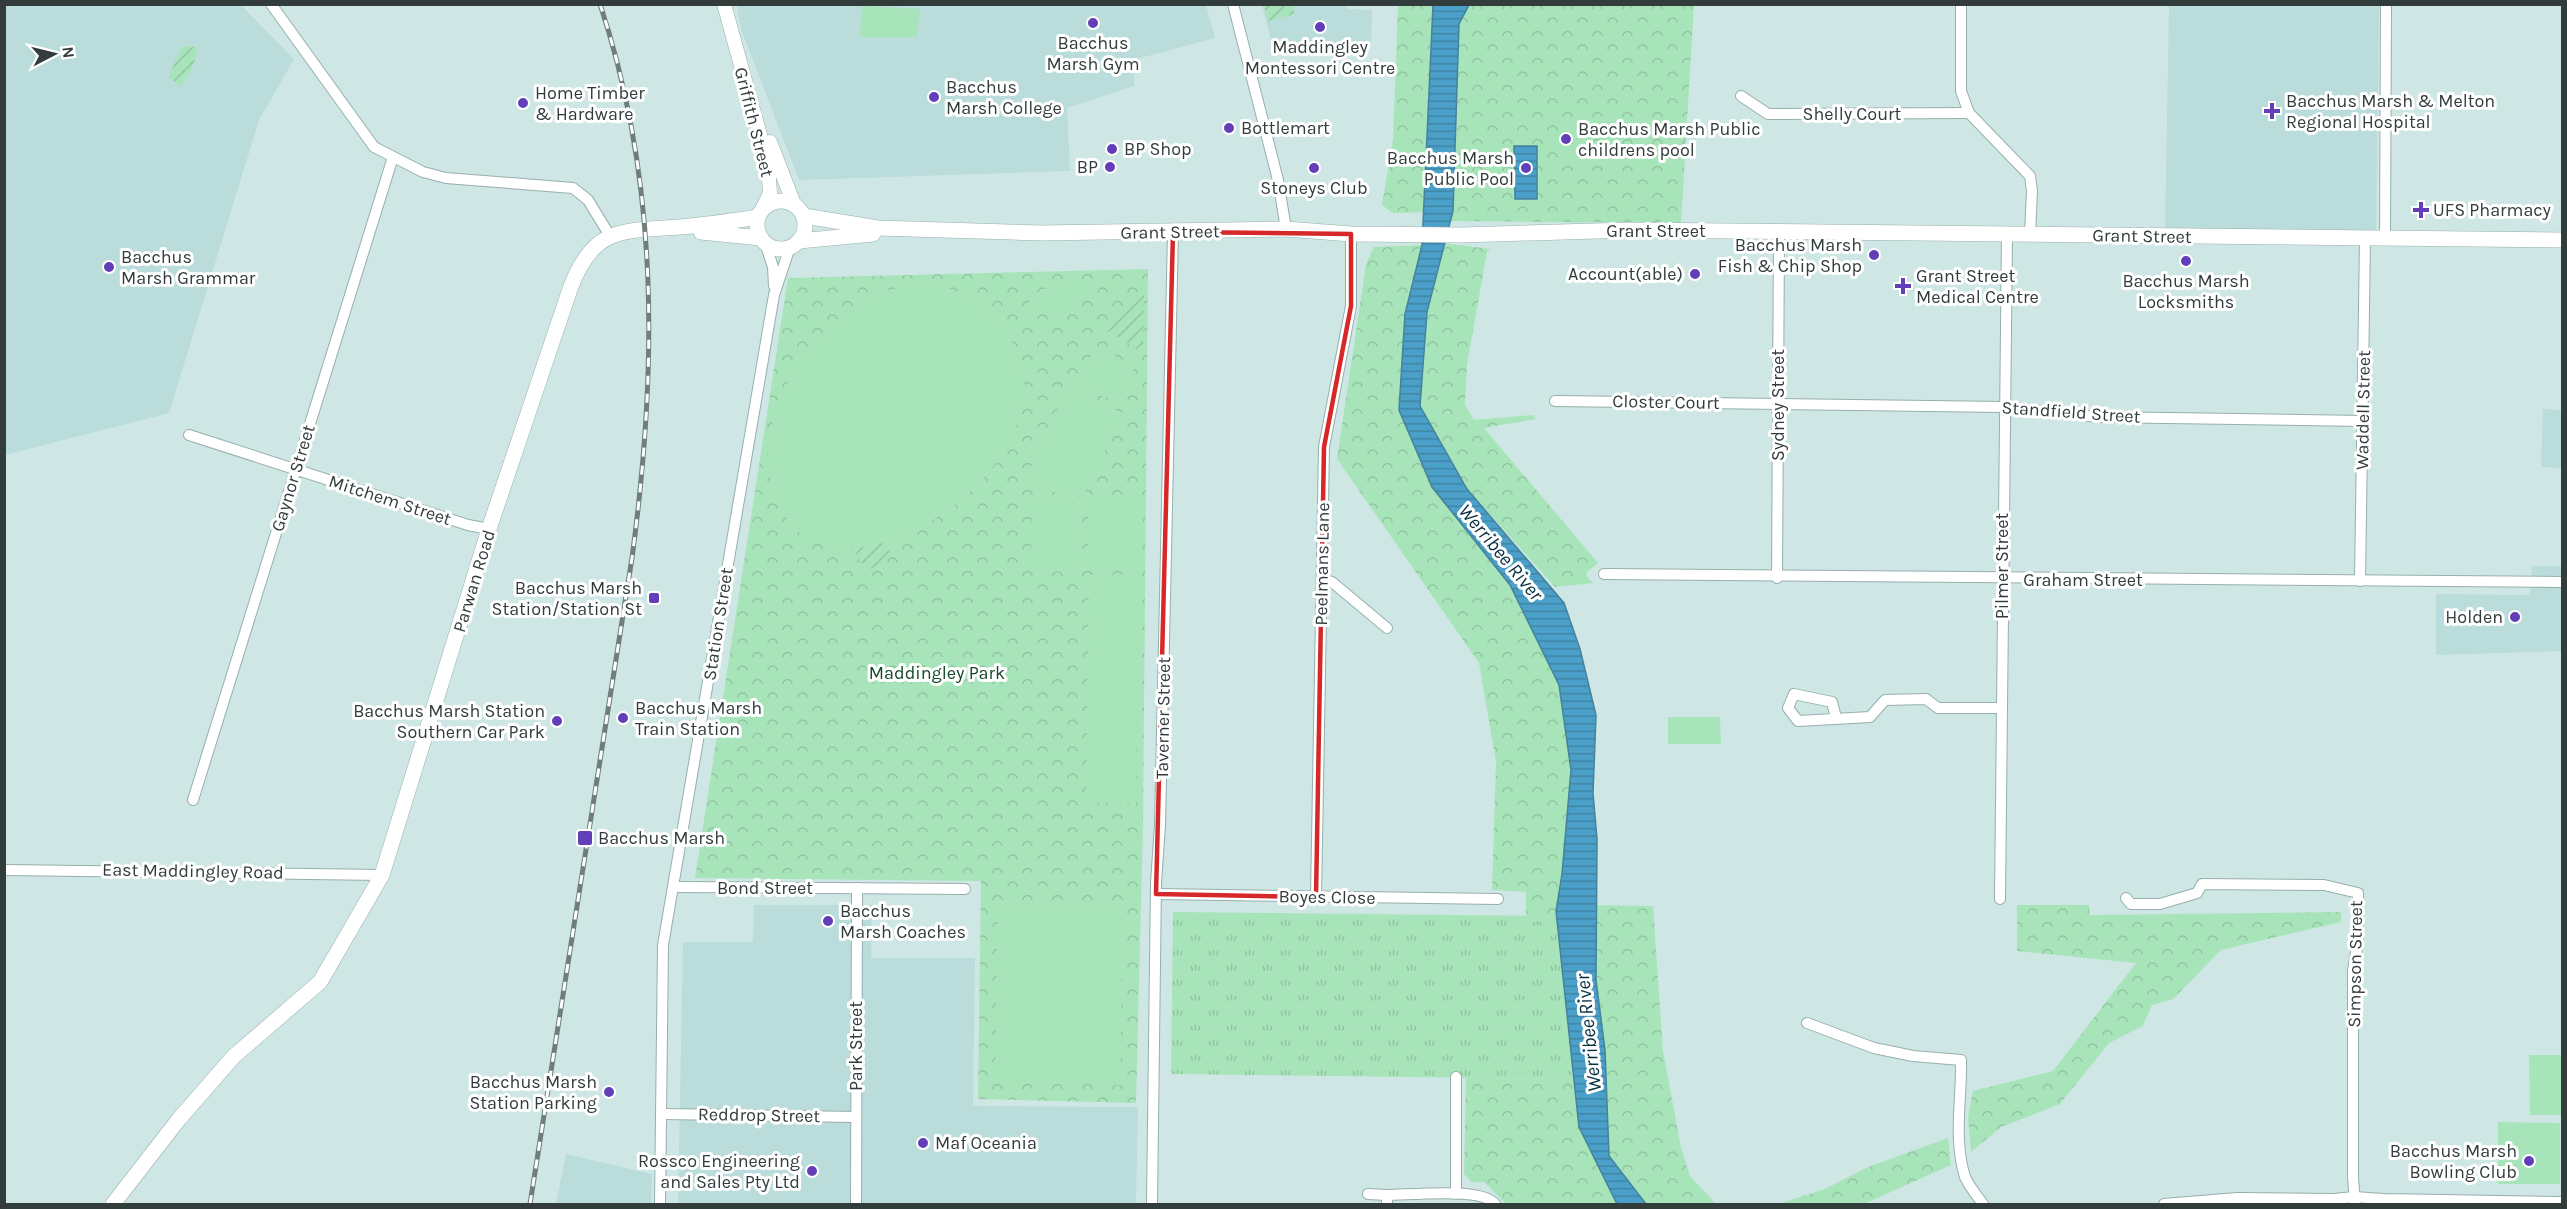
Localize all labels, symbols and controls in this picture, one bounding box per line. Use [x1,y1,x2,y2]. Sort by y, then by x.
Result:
marker: Bacchus Marsh Gym [1086,16,1100,30]
marker: Maddingley Montessori Centre [1313,20,1327,34]
north arrow [24,24,84,84]
place label: Bacchus Marsh Gym [1046,32,1140,75]
place label: Maddingley Montessori Centre [1245,36,1395,79]
text: N [58,45,79,59]
street label: Griffith Street [730,65,778,179]
place label: Bacchus Marsh College [946,76,1062,119]
place label: Home Timber & Hardware [535,82,645,125]
marker: Bacchus Marsh College [927,90,941,104]
place label: Bacchus Marsh & Melton Regional Hospital [2286,90,2495,133]
marker: Home Timber & Hardware [516,96,530,110]
marker: Bacchus Marsh & Melton Regional Hospital [2263,102,2281,120]
street label: Shelly Court [1803,103,1902,125]
place label: Bottlemart [1241,117,1330,139]
place label: Bacchus Marsh Public childrens pool [1578,118,1761,161]
marker: Bottlemart [1222,121,1236,135]
marker: Bacchus Marsh Public childrens pool [1559,132,1573,146]
place label: BP Shop [1124,138,1192,160]
marker: BP Shop [1105,142,1119,156]
place label: Bacchus Marsh Public Pool [1387,147,1514,190]
place label: BP [1077,156,1098,178]
marker: BP [1103,160,1117,174]
marker: Stoneys Club [1307,161,1321,175]
marker: Bacchus Marsh Public Pool [1519,161,1533,175]
place label: Stoneys Club [1260,177,1368,199]
place label: UFS Pharmacy [2433,199,2552,221]
marker: UFS Pharmacy [2414,203,2428,217]
street label: Grant Street [1120,220,1220,244]
street label: Grant Street [1606,220,1706,242]
street label: Grant Street [2092,224,2192,248]
place label: Bacchus Marsh Fish & Chip Shop [1718,234,1862,277]
place label: Bacchus Marsh Grammar [121,246,256,289]
marker: Bacchus Marsh Fish & Chip Shop [1867,248,1881,262]
marker: Bacchus Marsh Locksmiths [2179,254,2193,268]
marker: Bacchus Marsh Grammar [102,260,116,274]
place label: Account(able) [1568,263,1683,285]
place label: Grant Street Medical Centre [1916,265,2039,308]
marker: Account(able) [1688,267,1702,281]
place label: Bacchus Marsh Locksmiths [2122,270,2250,313]
marker: Grant Street Medical Centre [1894,277,1912,295]
street label: Sydney Street [1767,349,1789,461]
street label: Waddell Street [2351,350,2375,470]
street label: Closter Court [1612,390,1720,414]
street label: Standfield Street [2001,396,2141,428]
street label: Gaynor Street [266,422,320,534]
street label: Mitchem Street [326,470,454,530]
water label: Werribee River [1454,499,1548,606]
street label: Peelmans Lane [1310,502,1334,626]
street label: Pilmer Street [1991,512,2013,619]
street label: Parwan Road [448,527,500,635]
street label: Station Street [698,566,738,682]
street label: Graham Street [2023,569,2143,591]
place label: Bacchus Marsh Station/Station St [492,577,642,620]
marker: Bacchus Marsh Station/Station St [647,591,661,605]
place label: Holden [2445,606,2503,628]
marker: Holden [2508,610,2522,624]
street label: Taverner Street [1151,656,1175,779]
park label: Maddingley Park [869,662,1005,684]
place label: Bacchus Marsh Train Station [635,697,762,740]
place label: Bacchus Marsh Station Southern Car Park [353,700,545,743]
marker: Bacchus Marsh Train Station [616,711,630,725]
marker: Bacchus Marsh Station Southern Car Park [550,714,564,728]
place label: Bacchus Marsh [598,827,725,849]
marker: Bacchus Marsh [576,829,594,847]
street label: East Maddingley Road [102,858,284,884]
street label: Bond Street [717,877,813,899]
street label: Boyes Close [1278,885,1376,909]
place label: Bacchus Marsh Coaches [840,900,966,943]
street label: Simpson Street [2343,900,2367,1028]
marker: Bacchus Marsh Coaches [821,914,835,928]
water label: Werribee River [1571,972,1606,1093]
street label: Park Street [845,1001,867,1091]
place label: Bacchus Marsh Station Parking [469,1071,597,1114]
marker: Bacchus Marsh Station Parking [602,1085,616,1099]
street label: Reddrop Street [698,1103,820,1127]
place label: Maf Oceania [935,1132,1037,1154]
marker: Maf Oceania [916,1136,930,1150]
place label: Bacchus Marsh Bowling Club [2390,1140,2517,1183]
place label: Rossco Engineering and Sales Pty Ltd [638,1150,800,1193]
marker: Bacchus Marsh Bowling Club [2522,1154,2536,1168]
marker: Rossco Engineering and Sales Pty Ltd [805,1164,819,1178]

